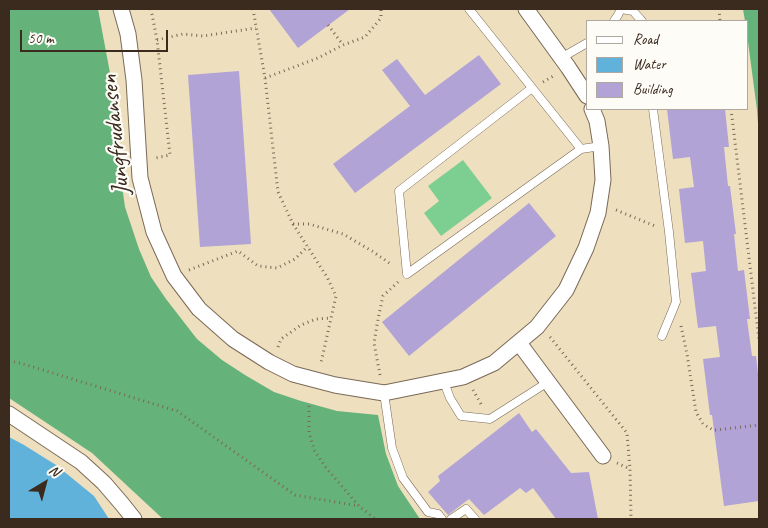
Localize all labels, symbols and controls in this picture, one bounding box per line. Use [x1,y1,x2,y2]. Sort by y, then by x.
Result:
scale bar [22,20,170,52]
legend [586,20,748,110]
text: 50 m [28,29,54,48]
text: Road [633,30,658,49]
text: Water [633,55,666,74]
street label: Jungfrudansen [95,73,137,197]
text: Building [633,80,672,99]
north arrow [20,458,70,508]
text: N [46,461,63,480]

